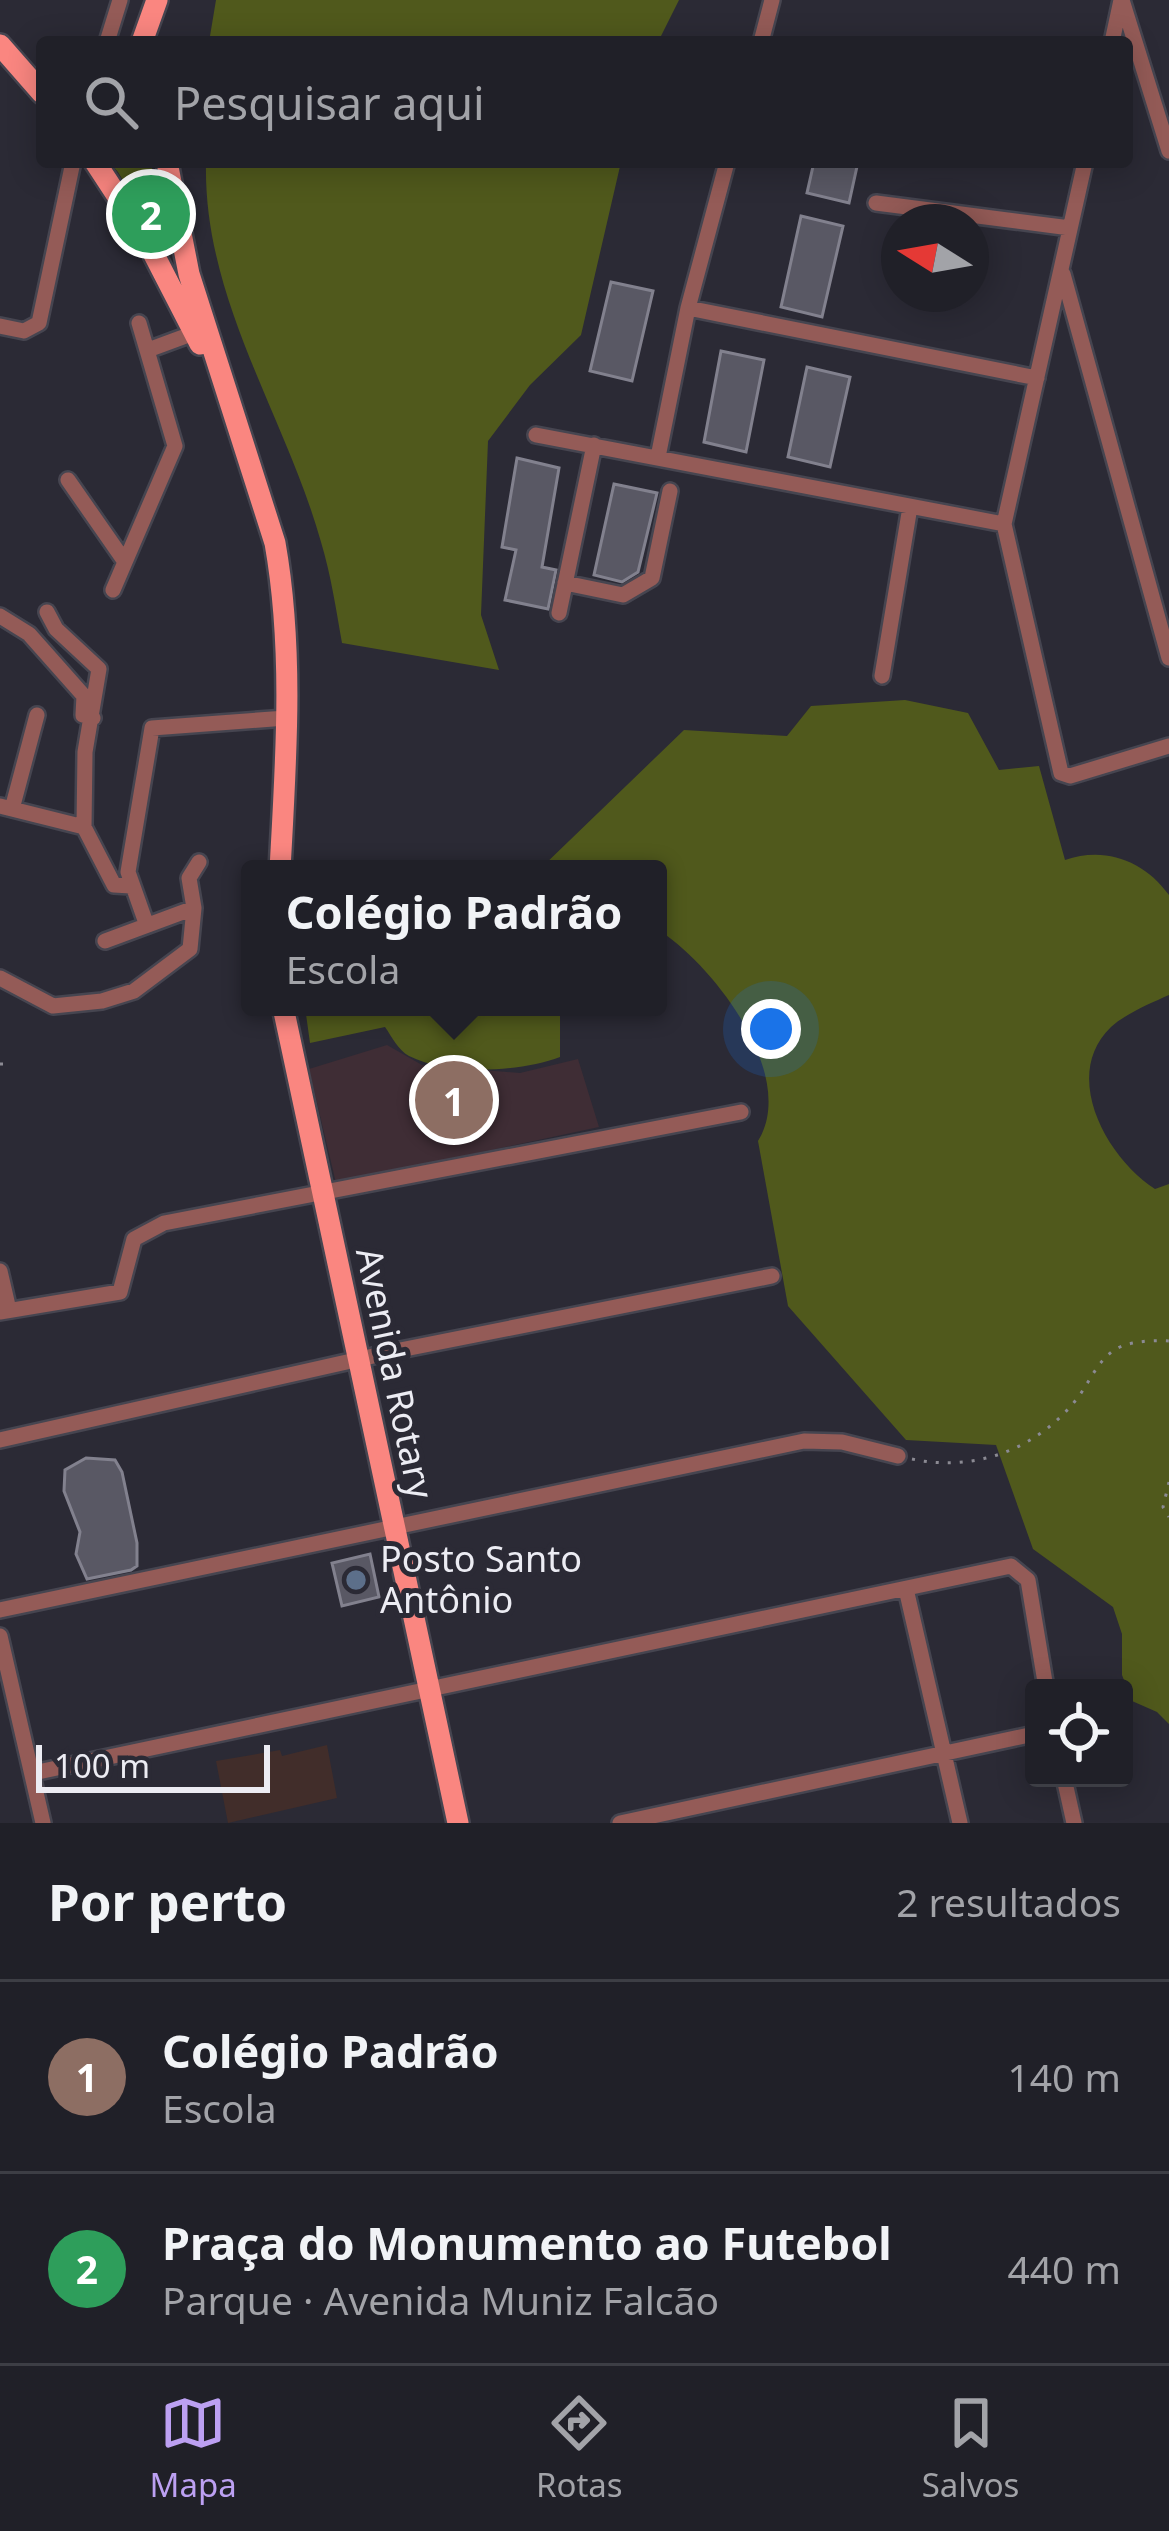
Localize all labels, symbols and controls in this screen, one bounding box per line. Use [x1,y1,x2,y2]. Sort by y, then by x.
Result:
search box [36,36,1133,168]
icon: search [78,69,144,135]
text: Pesquisar aqui [174,72,485,133]
pin: 2 [112,169,190,259]
north arrow [881,204,989,312]
popup [241,860,667,1016]
text: Colégio Padrão [286,881,622,942]
text: Escola [286,942,400,995]
your location [741,999,801,1059]
pin: 1 [415,1055,493,1145]
street label: Avenida Rotary [345,1243,446,1504]
place label: Posto Santo Antônio [380,1534,582,1624]
marker: Posto Santo Antônio [343,1567,369,1593]
map controls [1025,1679,1133,1787]
button: locate [1025,1679,1133,1787]
scale bar [36,1739,270,1792]
text: 100 m [54,1743,150,1788]
text: Por perto [48,1866,287,1936]
text: 2 resultados [896,1875,1121,1928]
text: Colégio Padrão [162,2020,499,2081]
text: 1 [76,2050,98,2103]
text: 140 m [1007,2050,1121,2103]
text: Escola [162,2081,277,2134]
text: Praça do Monumento ao Futebol [162,2212,892,2273]
text: 2 [76,2242,98,2295]
text: 440 m [1007,2242,1121,2295]
text: Parque · Avenida Muniz Falcão [162,2273,719,2326]
tab: Mapa [150,2390,237,2507]
tab: Rotas [536,2390,623,2507]
tab: Salvos [922,2390,1019,2507]

